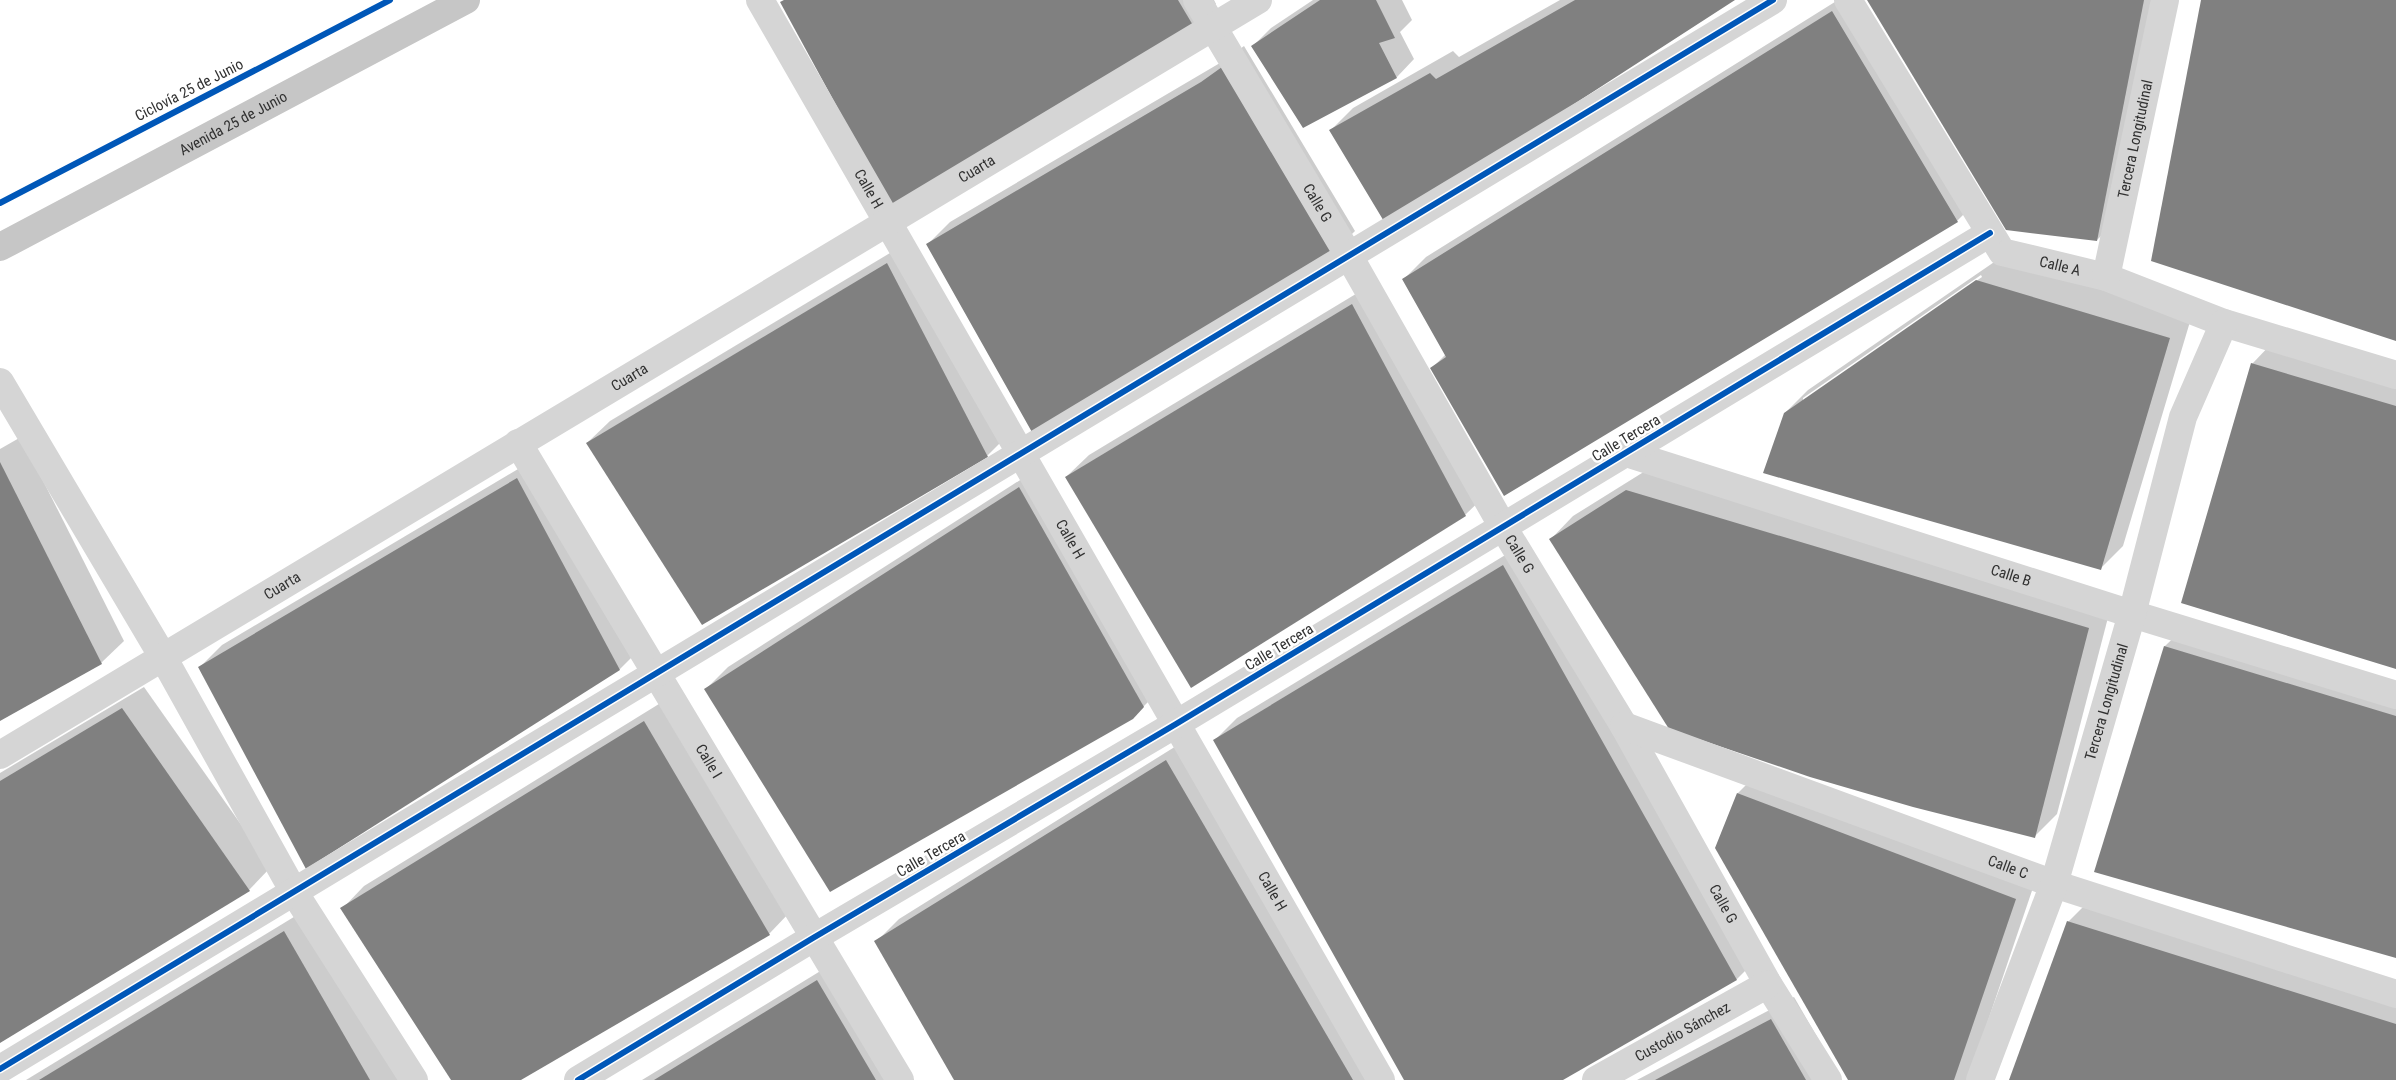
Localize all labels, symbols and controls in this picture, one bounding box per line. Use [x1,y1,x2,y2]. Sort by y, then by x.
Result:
street label: Ciclovía 25 de Junio [132,55,246,125]
street label: Tercera Longitudinal [2114,78,2157,200]
street label: Avenida 25 de Junio [176,87,290,159]
street label: Cuarta [955,151,998,187]
street label: Calle H [850,166,887,212]
street label: Calle G [1299,180,1336,226]
street label: Calle A [2038,252,2083,280]
street label: Cuarta [608,359,651,395]
street label: Calle Tercera [1588,411,1664,465]
street label: Calle H [1052,516,1088,562]
street label: Calle G [1501,531,1538,577]
street label: Calle B [1989,561,2033,590]
street label: Cuarta [261,568,304,604]
street label: Calle Tercera [1241,620,1317,674]
street label: Tercera Longitudinal [2081,641,2132,762]
street label: Calle I [692,741,726,782]
street label: Calle Tercera [893,827,969,881]
street label: Calle C [1985,851,2031,883]
street label: Calle H [1254,868,1291,914]
street label: Calle G [1705,881,1741,927]
street label: Custodio Sánchez [1632,998,1733,1066]

